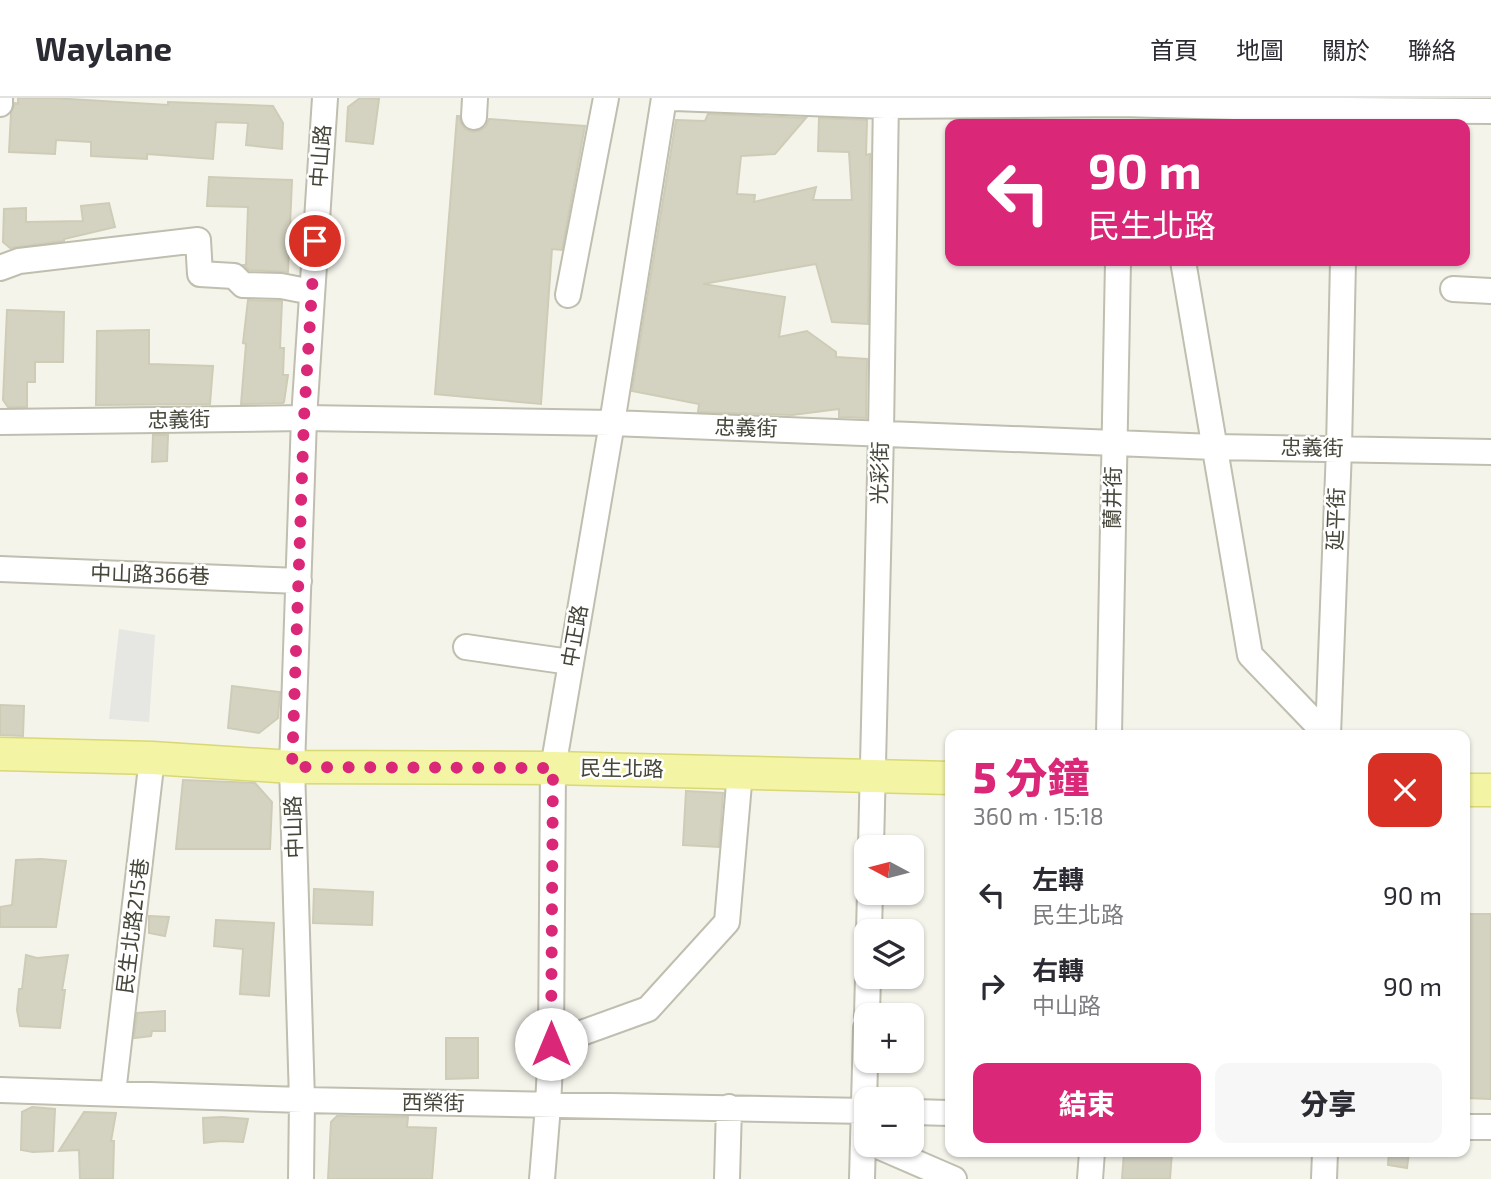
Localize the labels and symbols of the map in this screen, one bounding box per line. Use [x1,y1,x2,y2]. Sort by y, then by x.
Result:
street label: 中山路 [305,124,334,188]
pin [285,211,345,271]
street label: 忠義街 [147,405,211,432]
street label: 忠義街 [714,413,778,440]
street label: 忠義街 [1280,433,1344,460]
street label: 光彩街 [865,441,892,505]
street label: 蘭井街 [1098,466,1125,530]
street label: 延平街 [1321,487,1348,551]
street label: 中山路366巷 [90,559,210,588]
street label: 中正路 [556,603,591,669]
street label: 民生北路 [580,754,664,781]
street label: 中山路 [279,795,306,859]
north arrow [854,835,924,905]
street label: 民生北路215巷 [111,857,152,995]
position arrow [514,1007,588,1081]
street label: 西榮街 [401,1088,465,1115]

